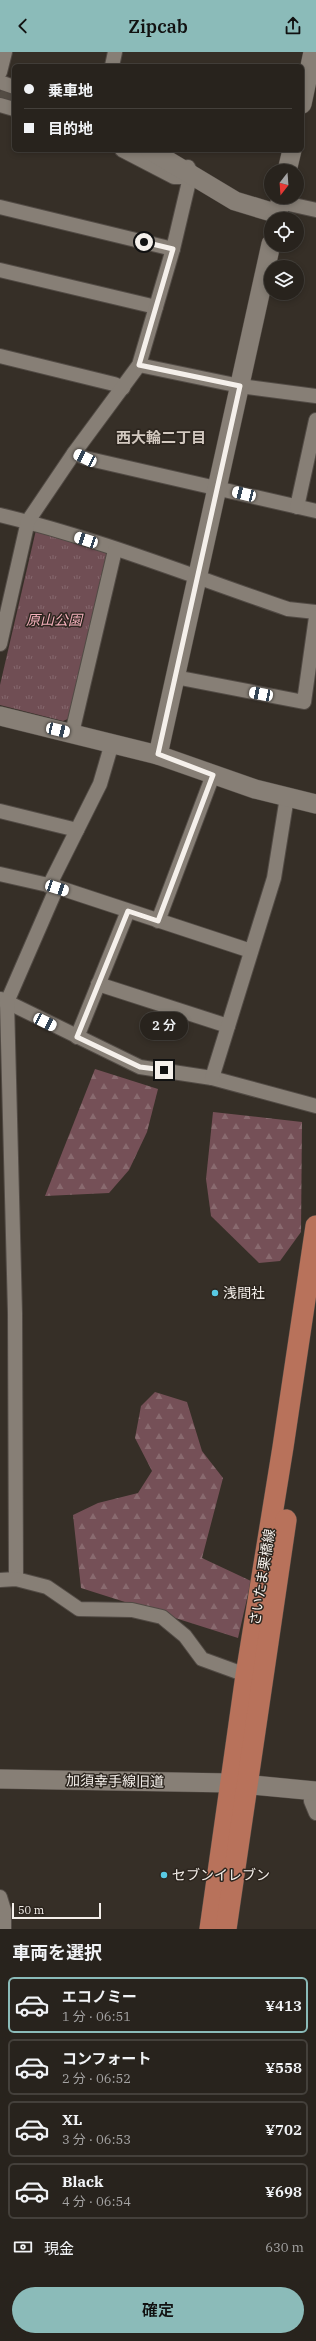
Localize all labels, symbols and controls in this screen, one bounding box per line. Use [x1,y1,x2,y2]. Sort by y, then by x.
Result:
icon: back [12,15,34,37]
text: Zipcab [128,15,188,38]
icon: share [282,15,304,37]
text: 乗車地 [48,81,93,100]
text: 目的地 [48,119,93,138]
north arrow [264,164,304,204]
map controls [264,164,304,300]
button: locate [264,212,304,252]
route start [135,233,153,251]
button: layers [264,260,304,300]
district label: 西大輪二丁目 [116,428,206,447]
car [72,447,98,469]
car [231,485,257,503]
car [73,531,99,549]
park label: 原山公園 [26,611,84,629]
car [248,686,274,702]
car [45,721,71,739]
car [44,879,70,897]
car [32,1011,58,1033]
callout: 2 分 [140,1012,188,1040]
text: 2 分 [152,1017,176,1034]
route end [155,1061,173,1079]
place label: 浅間社 [223,1284,265,1302]
marker: 浅間社 [210,1288,220,1298]
street label: さいたま栗橋線 [245,1527,279,1627]
street label: 加須幸手線旧道 [66,1771,164,1791]
place label: セブンイレブン [172,1866,270,1884]
marker: セブンイレブン [159,1870,169,1880]
scale bar [12,1901,101,1920]
text: 50 m [18,1903,44,1917]
text: 車両を選択 [12,1941,102,1964]
icon: car [14,1987,50,2023]
text: エコノミー [62,1987,137,2006]
text: ¥413 [265,1996,302,2015]
text: 1 分 · 06:51 [62,2008,131,2025]
icon: car [14,2049,50,2085]
text: コンフォート [62,2049,152,2068]
text: ¥558 [265,2058,302,2077]
text: 2 分 · 06:52 [62,2070,131,2087]
text: XL [62,2110,82,2129]
icon: car [14,2111,50,2147]
text: ¥702 [265,2120,302,2139]
text: 3 分 · 06:53 [62,2131,131,2148]
text: Black [62,2172,103,2191]
icon: car [14,2173,50,2209]
text: ¥698 [265,2182,302,2201]
text: 4 分 · 06:54 [62,2193,131,2210]
icon: cash [12,2236,34,2258]
text: 現金 [44,2239,74,2258]
text: 630 m [265,2239,304,2256]
button: 確定 [12,2287,304,2333]

